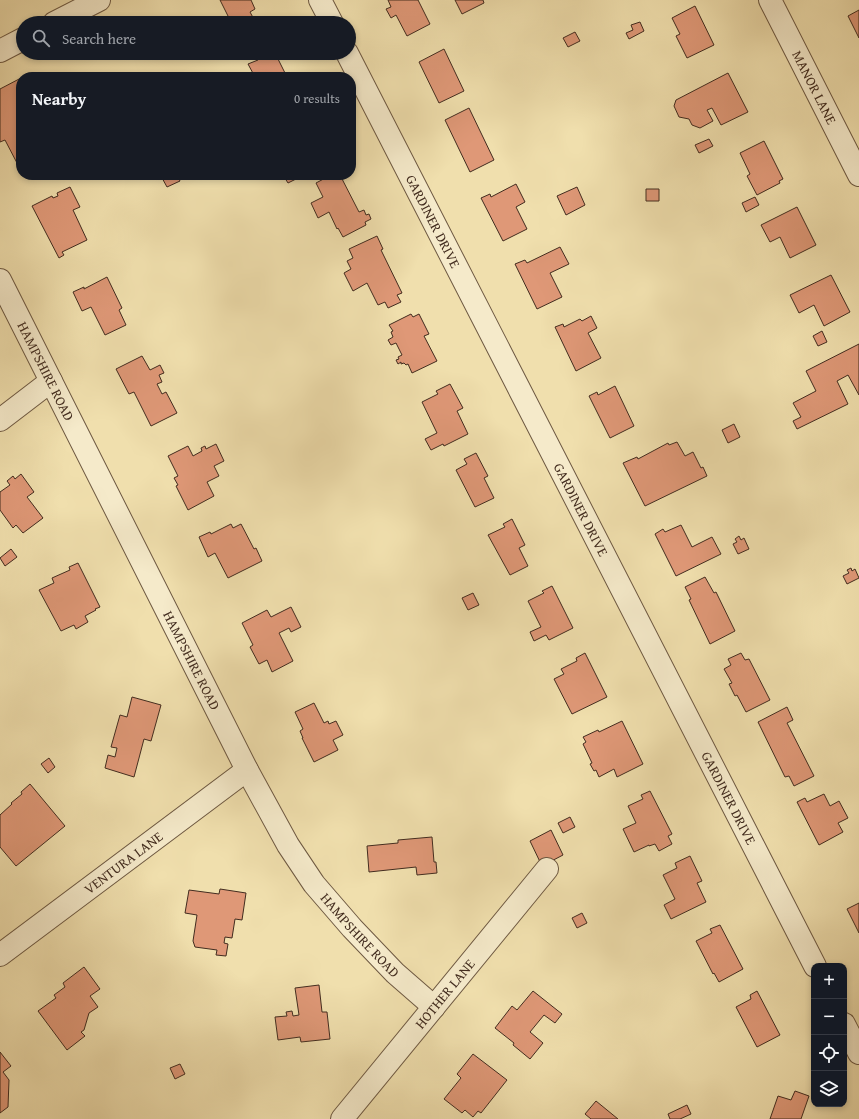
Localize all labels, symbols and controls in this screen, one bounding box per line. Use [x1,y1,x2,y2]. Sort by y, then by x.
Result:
search box [16,16,356,60]
icon: search [30,27,52,49]
text: Search here [62,28,136,49]
street label: MANOR LANE [787,47,842,128]
text: Nearby [32,86,86,111]
text: 0 results [294,89,340,108]
street label: GARDINER DRIVE [401,171,465,271]
street label: HAMPSHIRE ROAD [13,318,79,424]
street label: GARDINER DRIVE [549,459,613,560]
street label: HAMPSHIRE ROAD [158,607,225,713]
street label: GARDINER DRIVE [697,748,761,848]
street label: VENTURA LANE [80,827,167,899]
street label: HAMPSHIRE ROAD [316,888,404,982]
street label: HOTHER LANE [410,955,479,1033]
map controls [811,963,847,1107]
button: + [811,963,847,999]
button: − [811,999,847,1035]
button: locate [811,1035,847,1071]
button: layers [811,1071,847,1107]

